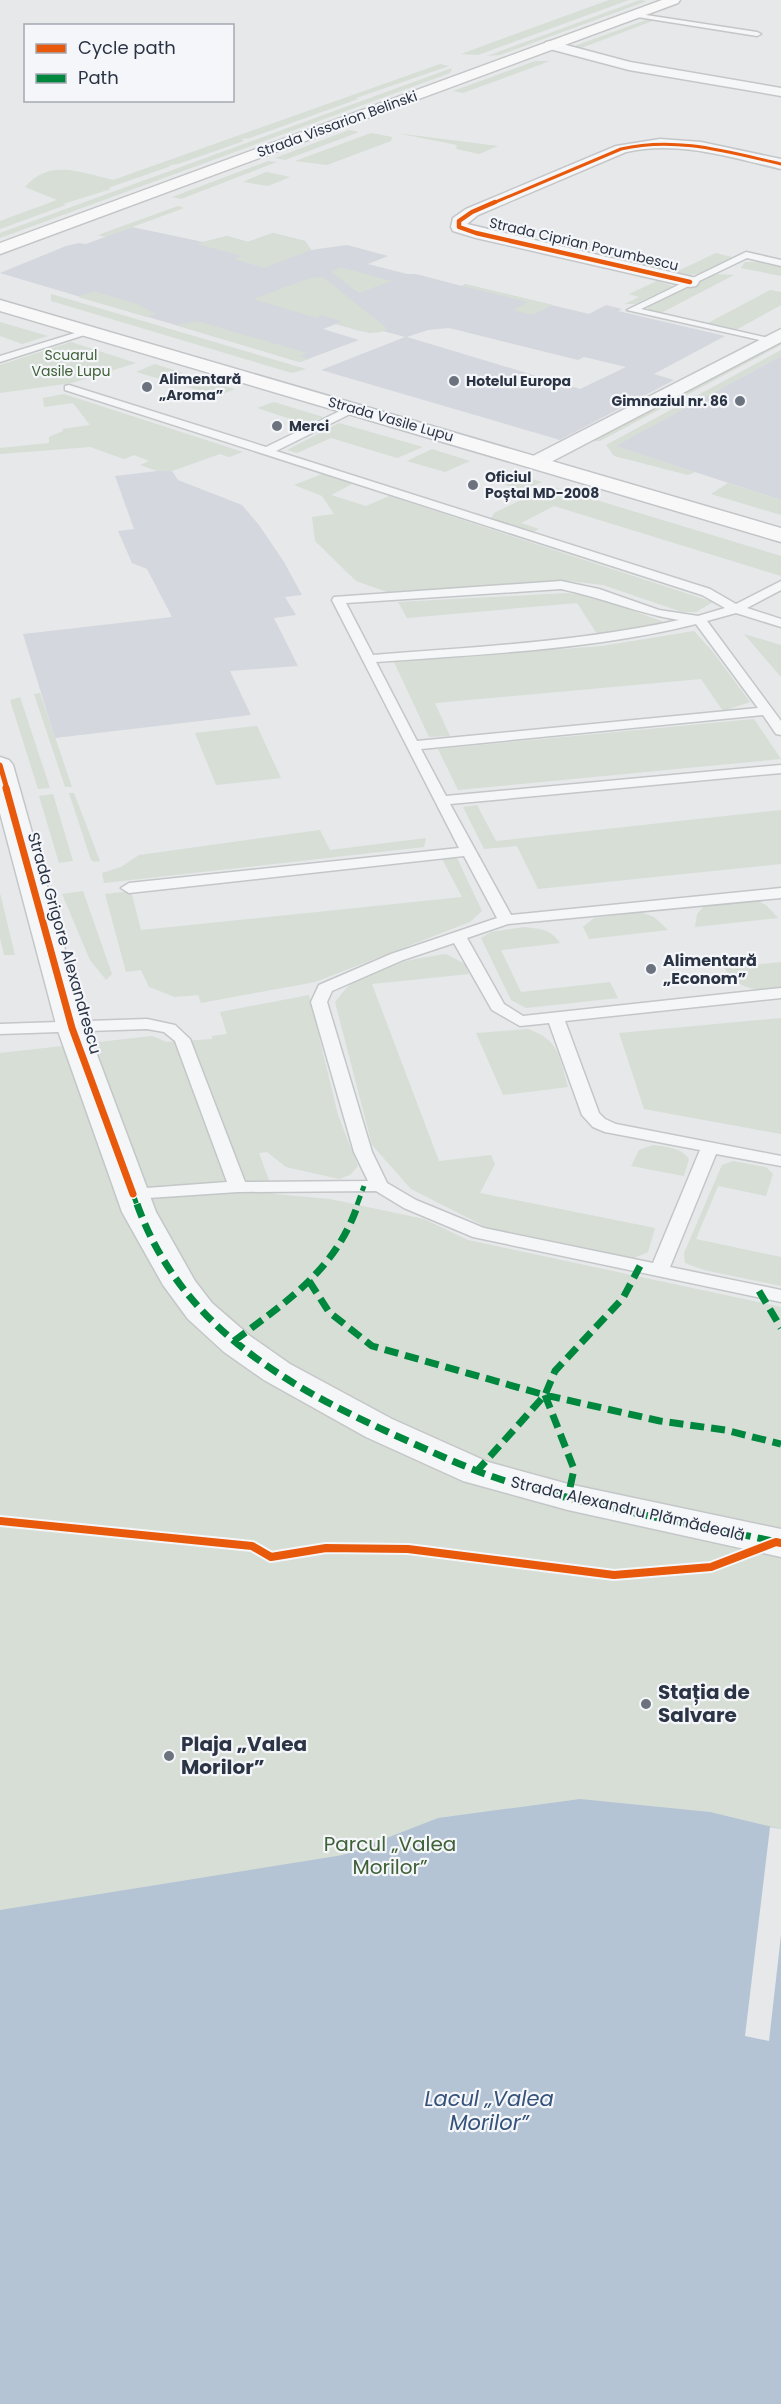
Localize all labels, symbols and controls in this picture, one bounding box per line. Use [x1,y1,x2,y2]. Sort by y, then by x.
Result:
legend [24,24,234,102]
text: Cycle path [78,35,176,60]
text: Path [78,65,119,90]
street label: Strada Vissarion Belinski [254,86,420,162]
street label: Strada Ciprian Porumbescu [487,212,681,276]
park label: Scuarul Vasile Lupu [32,345,110,381]
place label: Alimentară „Aroma” [159,369,241,405]
place label: Hotelul Europa [466,371,571,391]
marker: Hotelul Europa [447,374,461,388]
marker: Alimentară „Aroma” [140,380,154,394]
place label: Gimnaziul nr. 86 [611,391,728,411]
street label: Strada Vasile Lupu [326,392,456,446]
marker: Gimnaziul nr. 86 [733,394,747,408]
place label: Merci [289,416,329,436]
marker: Merci [270,419,284,433]
place label: Oficiul Poștal MD-2008 [485,467,599,503]
marker: Oficiul Poștal MD-2008 [466,478,480,492]
street label: Strada Grigore Alexandrescu [22,829,107,1057]
place label: Alimentară „Econom” [663,949,757,990]
marker: Alimentară „Econom” [644,962,658,976]
street label: Strada Alexandru Plămădeală [508,1470,747,1547]
place label: Stația de Salvare [658,1678,750,1729]
marker: Stația de Salvare [639,1697,653,1711]
place label: Plaja „Valea Morilor” [181,1730,307,1781]
marker: Plaja „Valea Morilor” [162,1749,176,1763]
park label: Parcul „Valea Morilor” [324,1830,456,1881]
water label: Lacul „Valea Morilor” [424,2084,554,2137]

